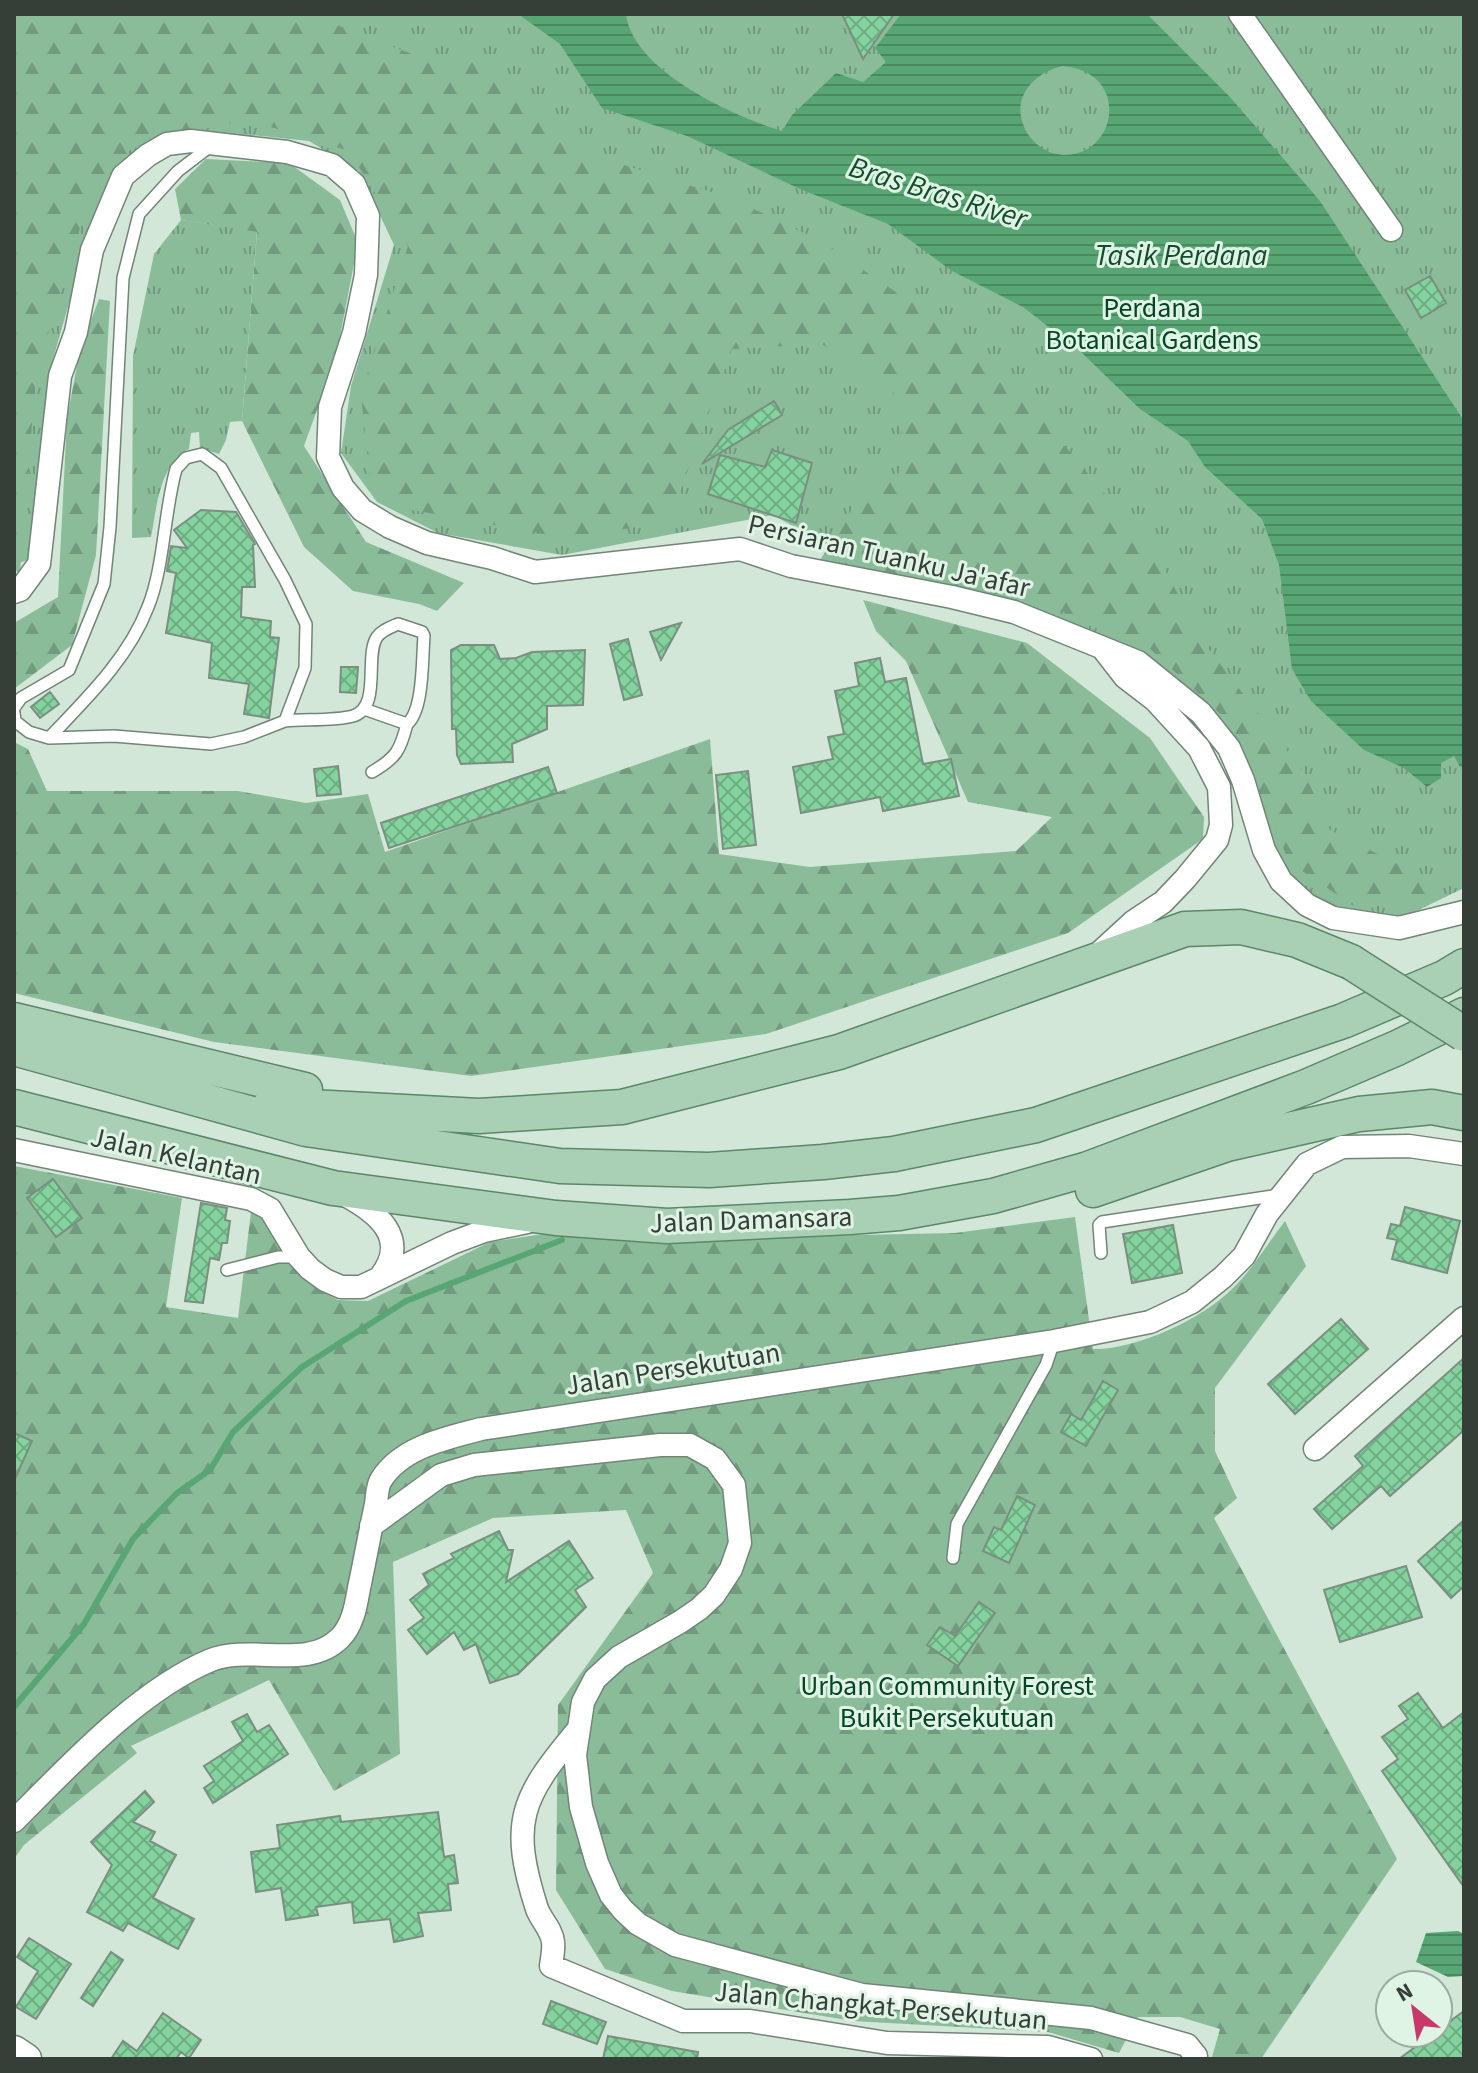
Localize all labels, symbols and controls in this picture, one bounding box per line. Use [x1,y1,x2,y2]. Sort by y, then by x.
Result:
water label: Bras Bras River [844,146,1034,241]
water label: Tasik Perdana [1095,234,1267,277]
park label: Perdana Botanical Gardens [1046,288,1258,360]
street label: Persiaran Tuanku Ja'afar [744,504,1034,608]
street label: Jalan Kelantan [87,1117,265,1195]
street label: Jalan Damansara [649,1196,853,1244]
street label: Jalan Persekutuan [563,1332,783,1406]
park label: Urban Community Forest Bukit Persekutuan [800,1666,1094,1738]
north arrow [1374,1969,1454,2049]
street label: Jalan Changkat Persekutuan [713,1972,1049,2040]
text: N [1390,1975,1419,2010]

